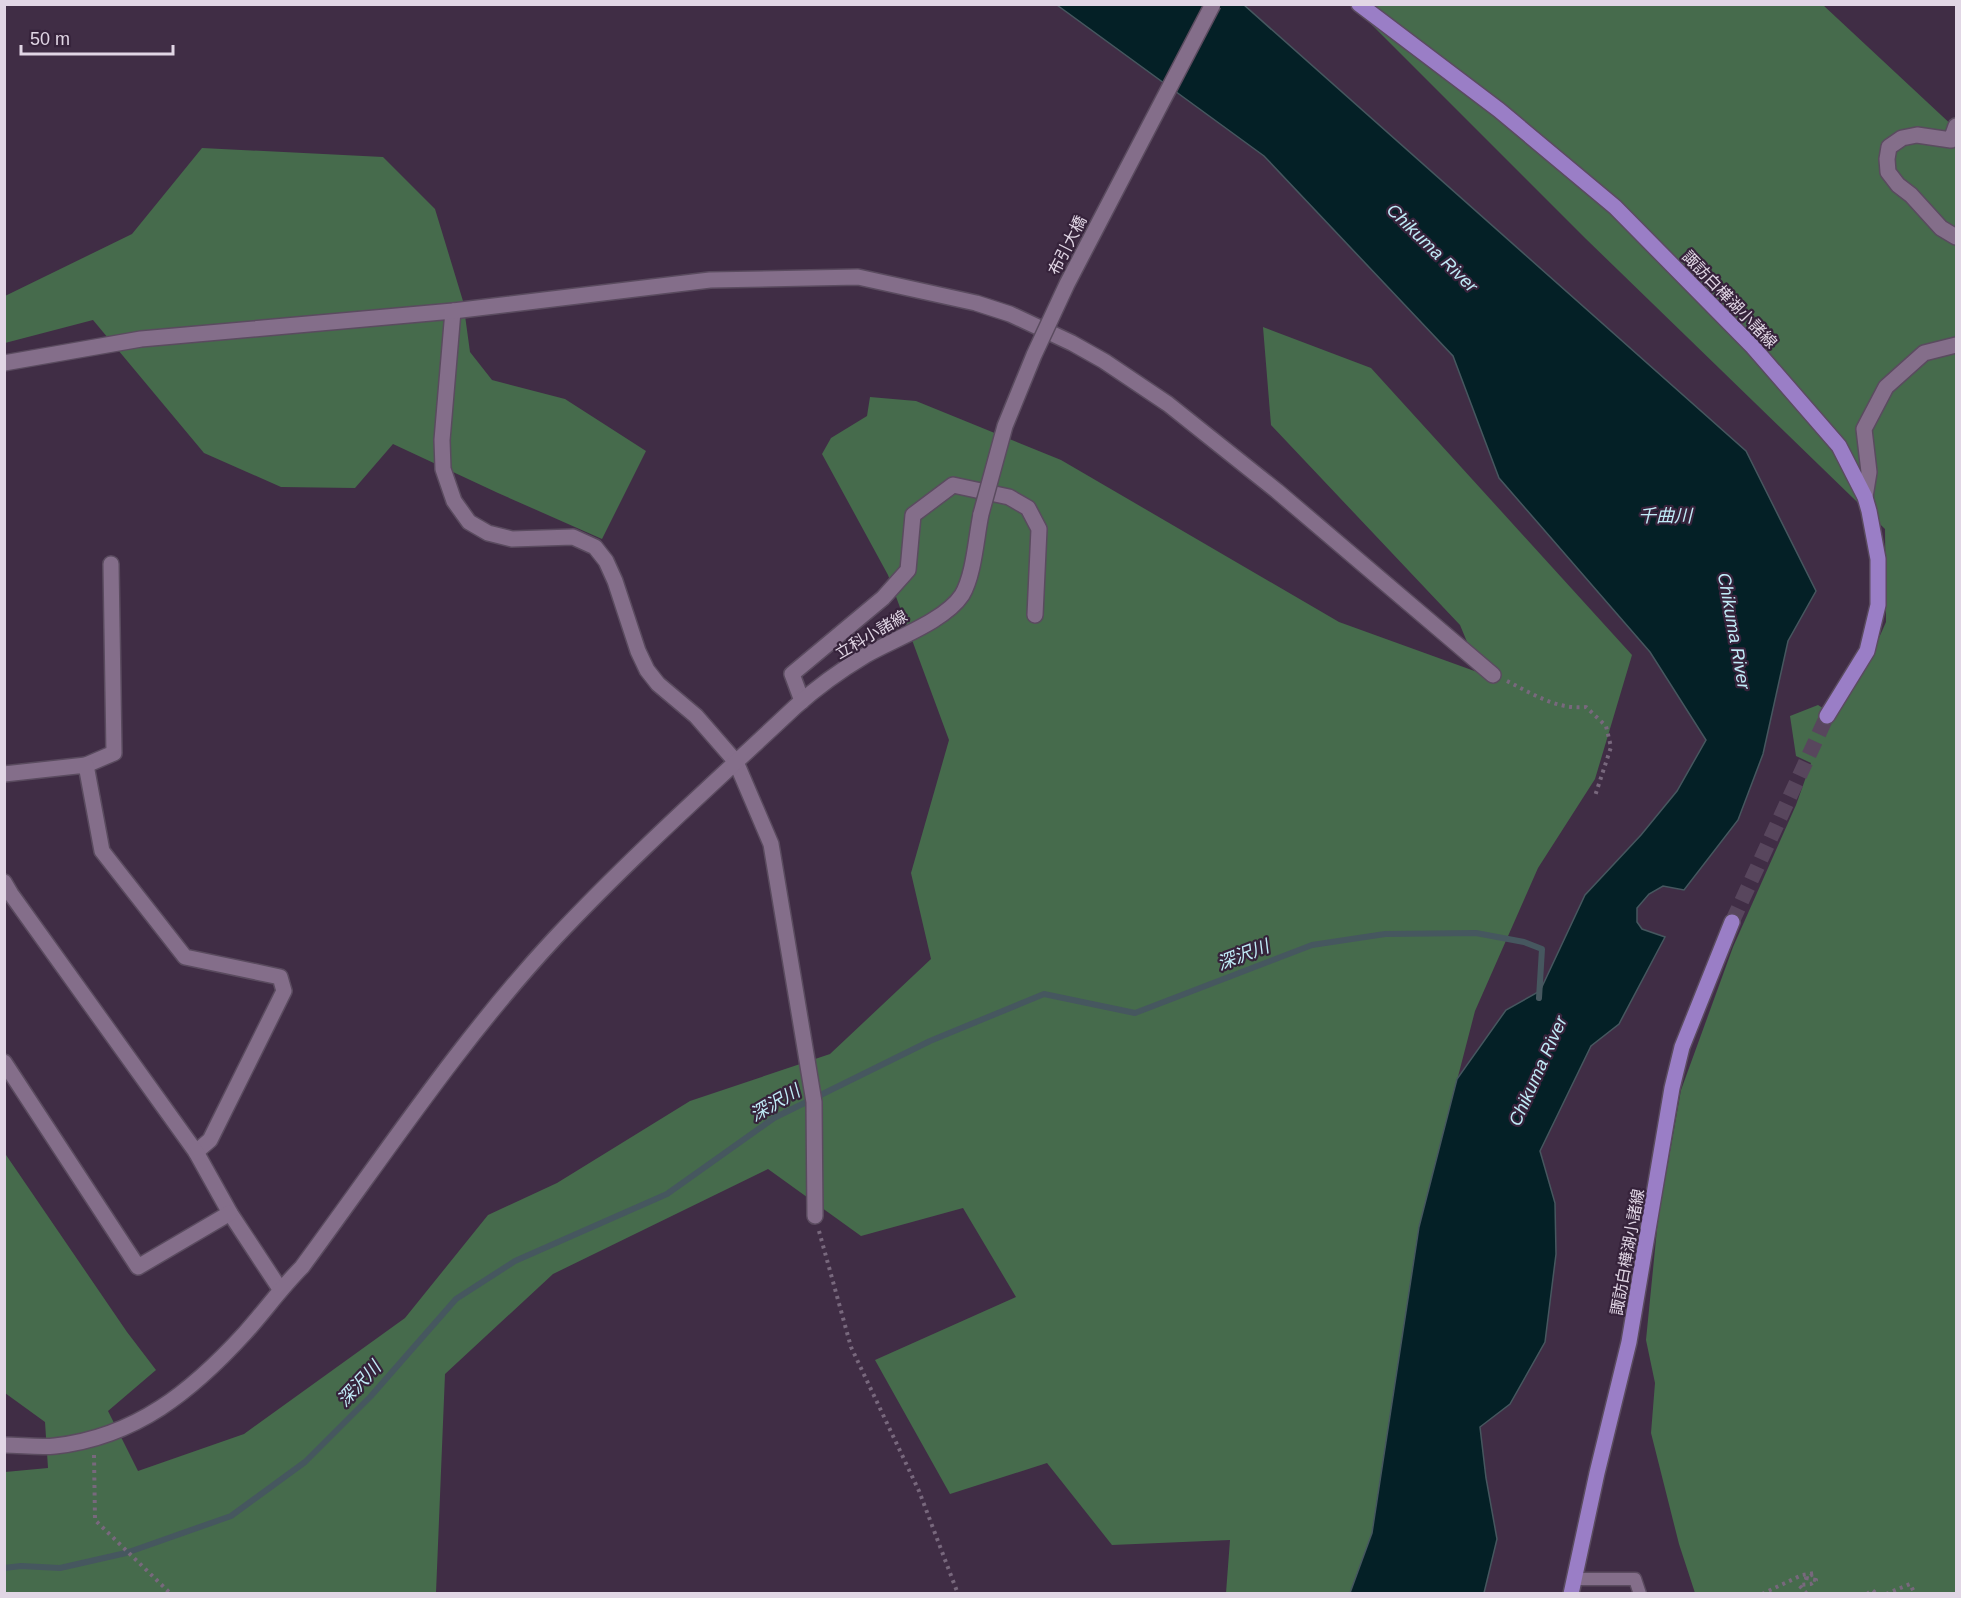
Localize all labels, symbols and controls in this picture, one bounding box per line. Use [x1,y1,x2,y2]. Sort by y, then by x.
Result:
scale bar [21,18,172,56]
text: 50 m [30,29,70,49]
water label: Chikuma River [1383,200,1482,297]
street label: 布引大橋 [1045,213,1090,278]
street label: 諏訪白樺湖小諸線 [1679,247,1780,351]
water label: 千曲川 [1638,506,1694,526]
water label: Chikuma River [1714,571,1754,692]
street label: 立科小諸線 [832,607,910,662]
water label: 深沢川 [1214,935,1274,974]
water label: Chikuma River [1505,1012,1572,1129]
water label: 深沢川 [747,1080,805,1125]
street label: 諏訪白樺湖小諸線 [1608,1188,1647,1317]
water label: 深沢川 [333,1356,386,1411]

